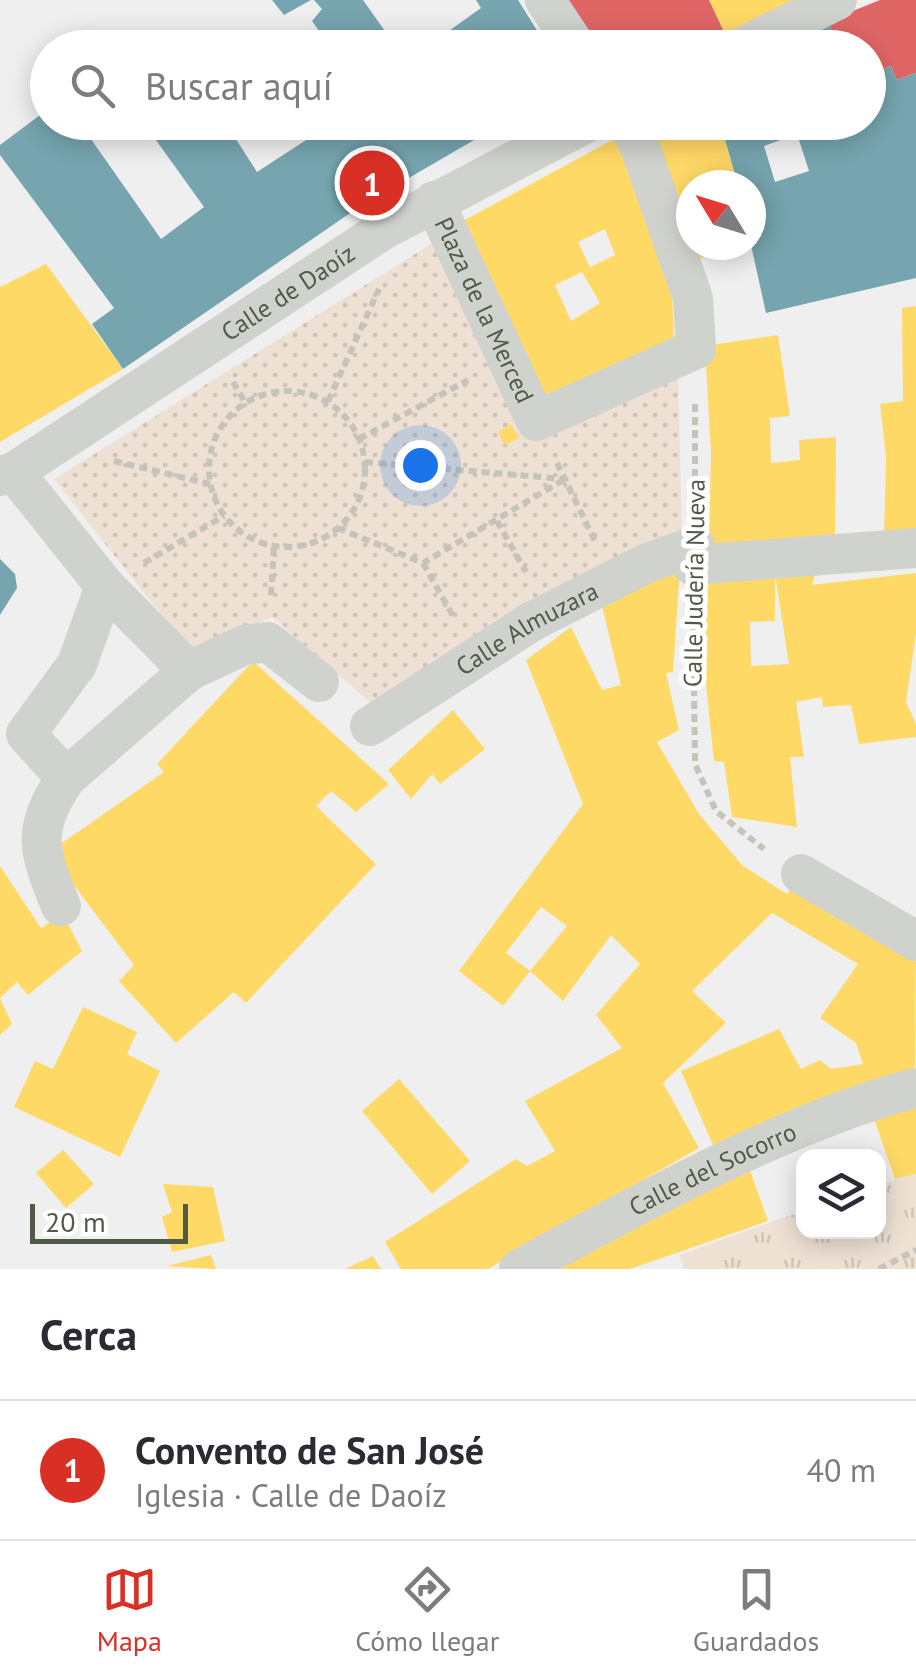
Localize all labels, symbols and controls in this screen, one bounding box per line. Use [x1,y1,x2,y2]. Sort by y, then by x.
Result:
search box [30,30,886,140]
icon: search [65,58,120,113]
text: Buscar aquí [145,61,333,110]
pin: 1 [340,146,404,220]
north arrow [676,170,766,260]
street label: Plaza de la Merced [428,212,541,408]
street label: Calle de Daoíz [215,237,361,348]
your location [395,440,446,491]
street label: Calle Judería Nueva [676,479,712,687]
street label: Calle Almuzara [450,575,604,682]
street label: Calle del Socorro [623,1115,801,1223]
map controls [796,1149,886,1239]
button: layers [796,1149,886,1239]
scale bar [30,1199,188,1244]
text: 20 m [45,1203,106,1240]
text: Cerca [40,1307,137,1362]
text: Convento de San José [135,1425,484,1474]
text: 1 [63,1449,82,1491]
text: 40 m [807,1449,876,1491]
text: Iglesia · Calle de Daoíz [135,1474,447,1516]
tab: Mapa [97,1562,162,1659]
tab: Cómo llegar [355,1562,499,1659]
tab: Guardados [693,1562,819,1659]

